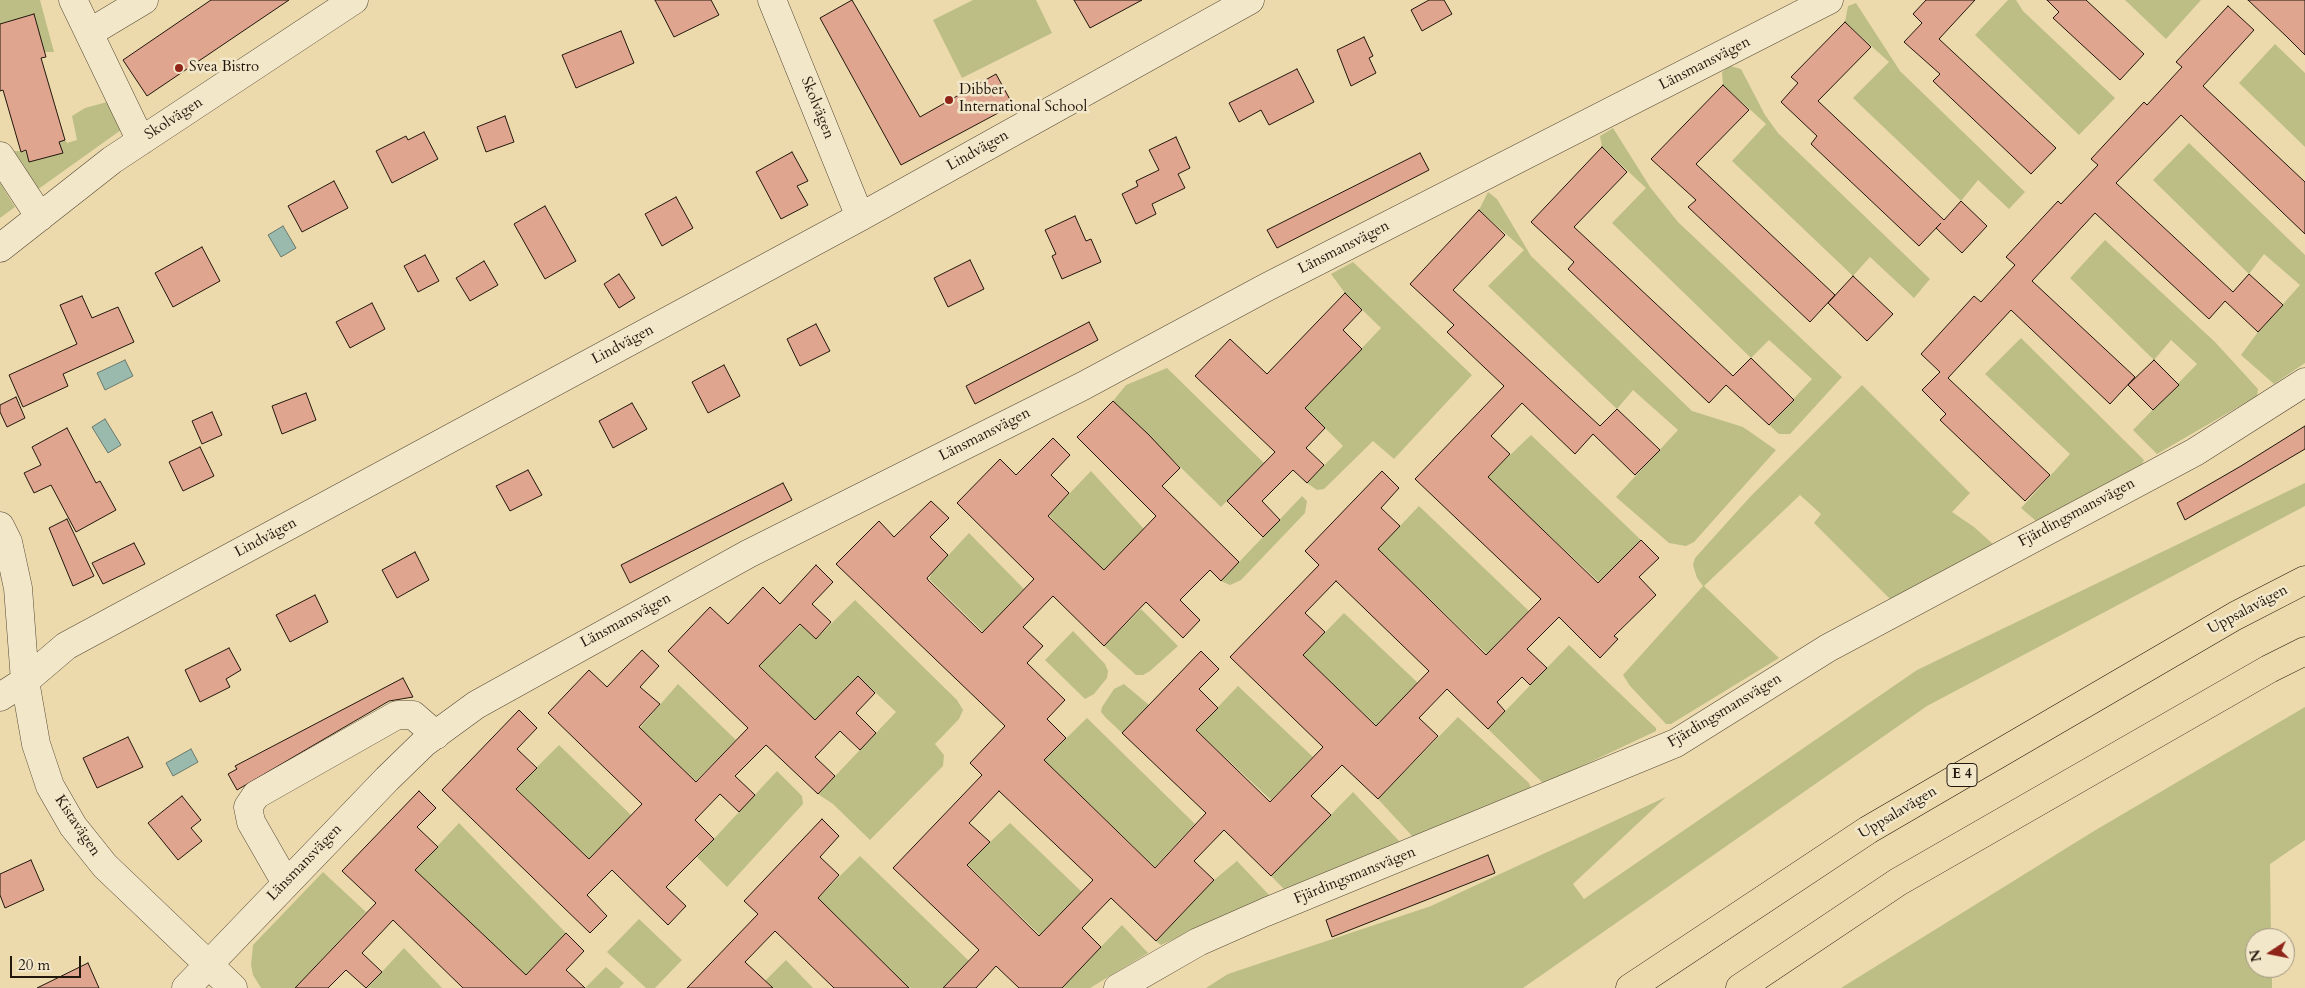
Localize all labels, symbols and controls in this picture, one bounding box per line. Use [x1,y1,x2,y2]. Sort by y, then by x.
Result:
street label: Länsmansvägen [1656,33,1754,95]
place label: Svea Bistro [189,59,259,77]
marker: Svea Bistro [173,62,185,74]
street label: Skolvägen [796,74,838,142]
place label: Dibber International School [959,82,1087,117]
street label: Skolvägen [142,94,206,144]
marker: Dibber International School [943,94,955,106]
street label: Lindvägen [944,127,1012,175]
street label: Länsmansvägen [1295,217,1393,279]
street label: Lindvägen [589,321,657,369]
street label: Länsmansvägen [936,404,1034,466]
street label: Fjärdingsmansvägen [2016,475,2138,551]
street label: Lindvägen [232,514,300,562]
street label: Uppsalavägen [2205,581,2291,639]
street label: Länsmansvägen [578,590,674,652]
street label: Fjärdingsmansvägen [1665,670,1785,752]
road number: E 4 [1947,764,1977,786]
street label: Uppsalavägen [1856,783,1940,843]
street label: Kistavägen [50,792,104,860]
street label: Länsmansvägen [264,821,346,905]
street label: Fjärdingsmansvägen [1292,843,1418,909]
north arrow [2245,928,2295,978]
scale bar [12,946,84,978]
text: N [2245,948,2266,964]
text: 20 m [18,955,50,975]

